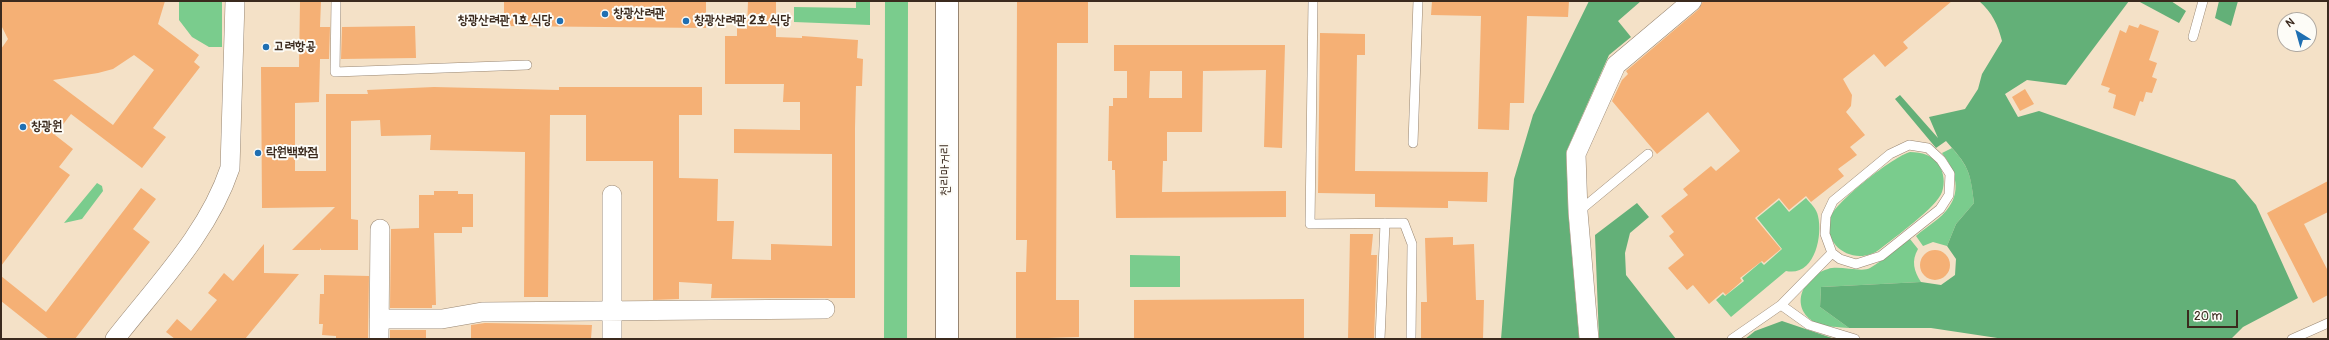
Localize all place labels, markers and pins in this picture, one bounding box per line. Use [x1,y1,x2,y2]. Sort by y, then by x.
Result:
place label: 창광산려관 [613,6,665,22]
marker: 창광산려관 [600,9,610,19]
place label: 창광산려관 1호 식당 [458,13,552,29]
place label: 창광산려관 2호 식당 [694,13,791,29]
marker: 창광산려관 1호 식당 [555,16,565,26]
marker: 창광산려관 2호 식당 [681,16,691,26]
place label: 고려항공 [274,39,316,55]
marker: 고려항공 [261,42,271,52]
place label: 창광원 [31,119,62,135]
marker: 창광원 [18,122,28,132]
place label: 락원백화점 [266,145,318,161]
marker: 락원백화점 [253,148,263,158]

